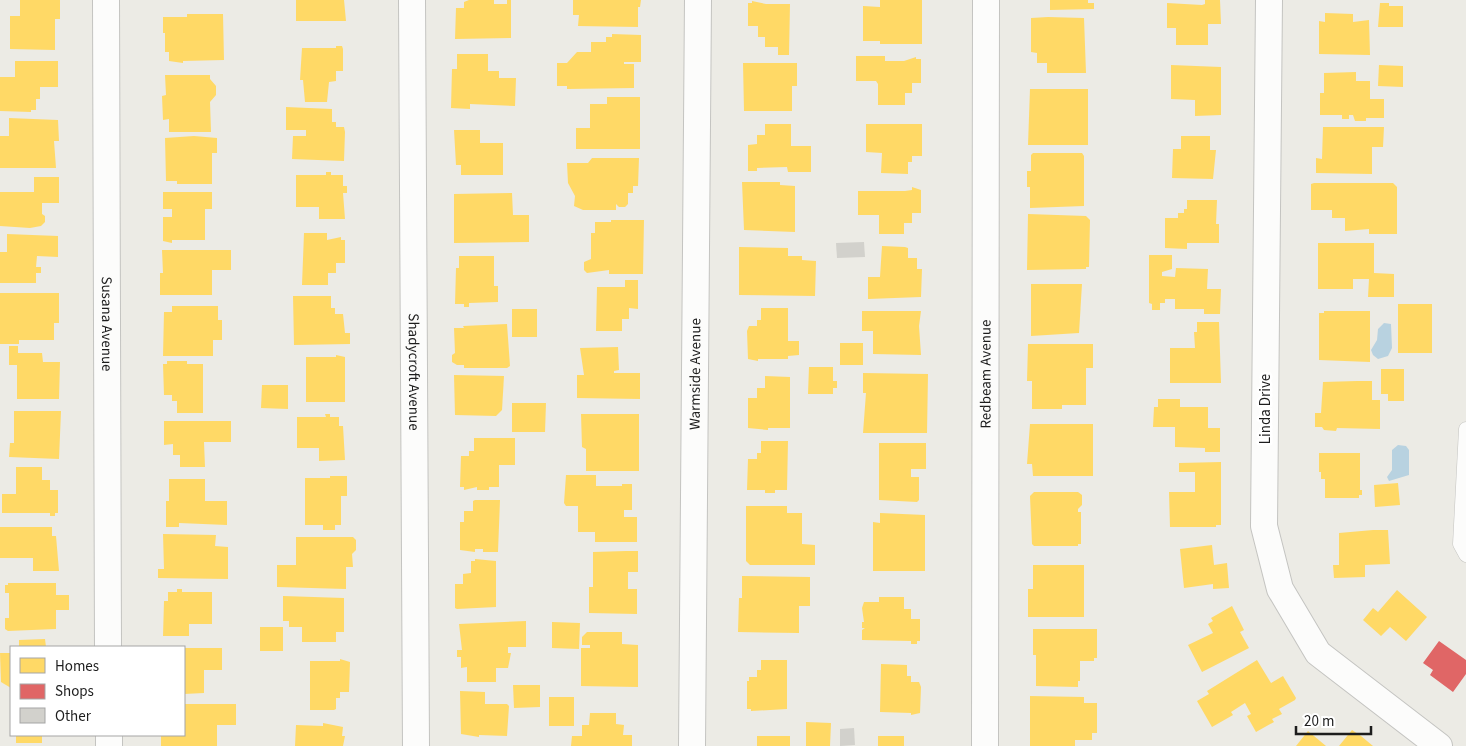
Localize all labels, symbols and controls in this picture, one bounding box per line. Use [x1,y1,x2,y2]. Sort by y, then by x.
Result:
street label: Susana Avenue [96,276,118,372]
street label: Shadycroft Avenue [403,313,425,431]
street label: Warmside Avenue [684,318,706,430]
street label: Redbeam Avenue [975,319,996,429]
street label: Linda Drive [1255,374,1276,444]
legend [10,646,185,736]
text: Homes [55,656,99,677]
text: Shops [55,681,94,702]
scale bar [1296,704,1371,736]
text: Other [55,706,92,727]
text: 20 m [1304,711,1334,732]

